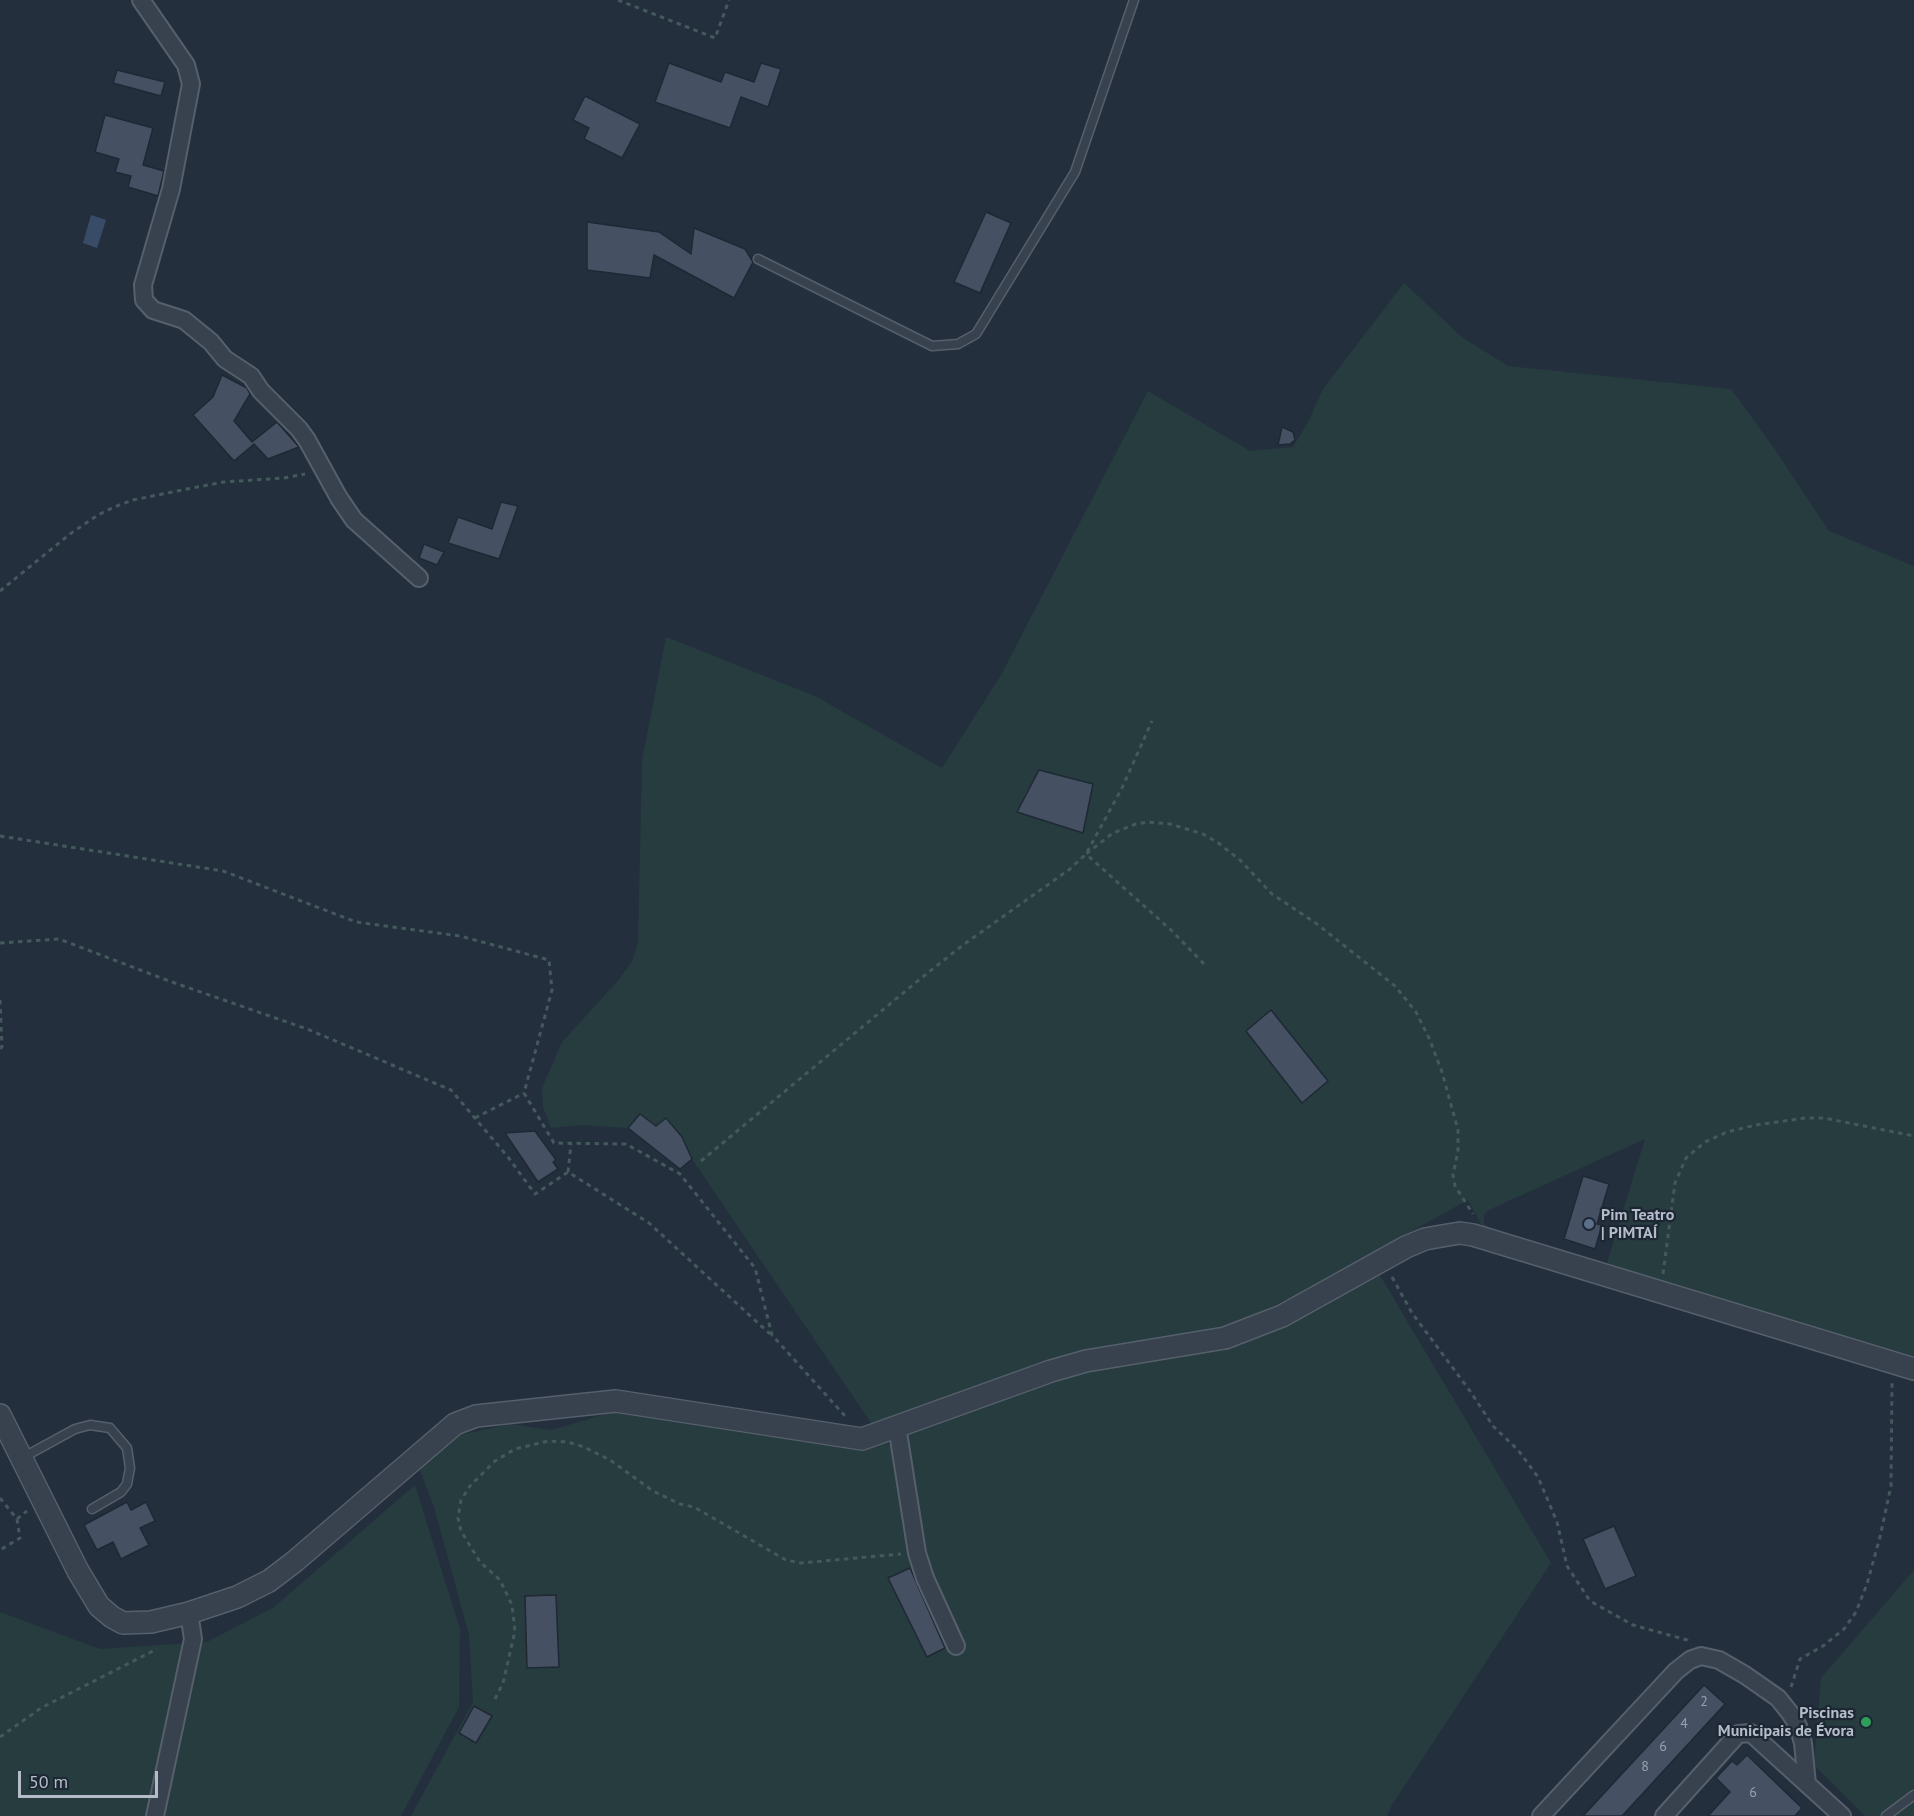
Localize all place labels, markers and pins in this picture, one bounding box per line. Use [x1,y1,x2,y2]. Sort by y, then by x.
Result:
place label: Pim Teatro | PIMTAÍ [1601,1205,1674,1243]
marker: Pim Teatro | PIMTAÍ [1582,1217,1596,1231]
place label: Piscinas Municipais de Évora [1718,1703,1854,1741]
marker: Piscinas Municipais de Évora [1859,1715,1873,1729]

